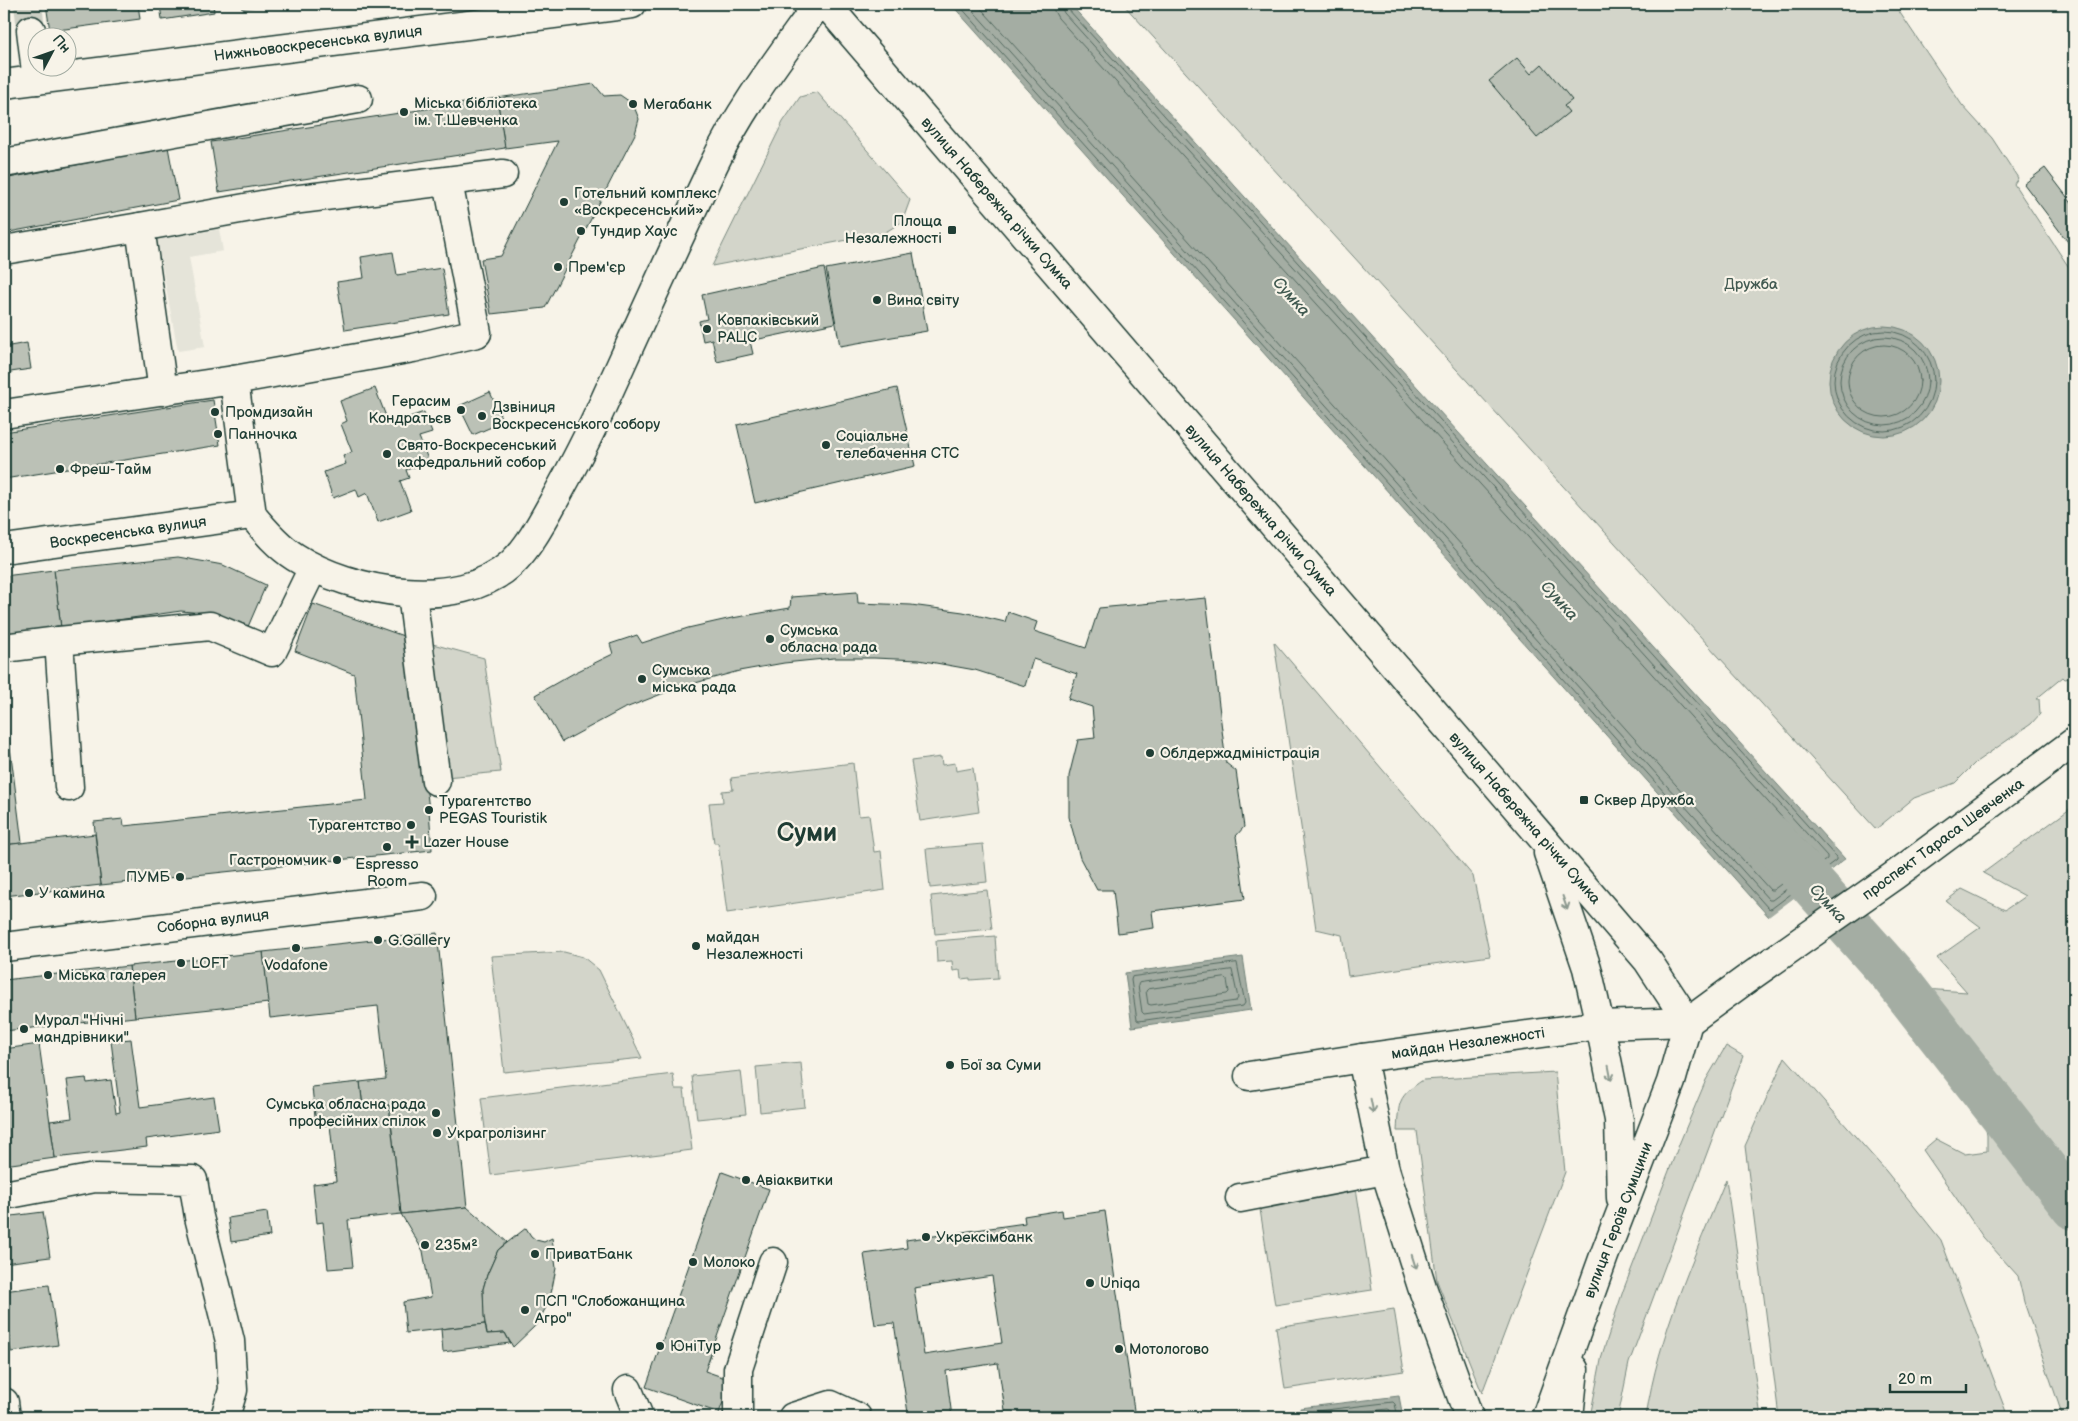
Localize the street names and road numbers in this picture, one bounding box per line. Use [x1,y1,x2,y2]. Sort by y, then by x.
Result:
street label: Нижньовоскресенська вулиця [213,21,423,66]
street label: вулиця Набережна річки Сумка [917,113,1077,293]
street label: вулиця Набережна річки Сумка [1181,420,1341,600]
street label: Воскресенська вулиця [49,512,208,553]
street label: вулиця Набережна річки Сумка [1445,728,1605,908]
street label: проспект Тараса Шевченка [1859,774,2028,905]
street label: Соборна вулиця [156,905,270,938]
street label: майдан Незалежності [1390,1023,1546,1064]
street label: вулиця Героїв Сумщини [1580,1139,1657,1301]

